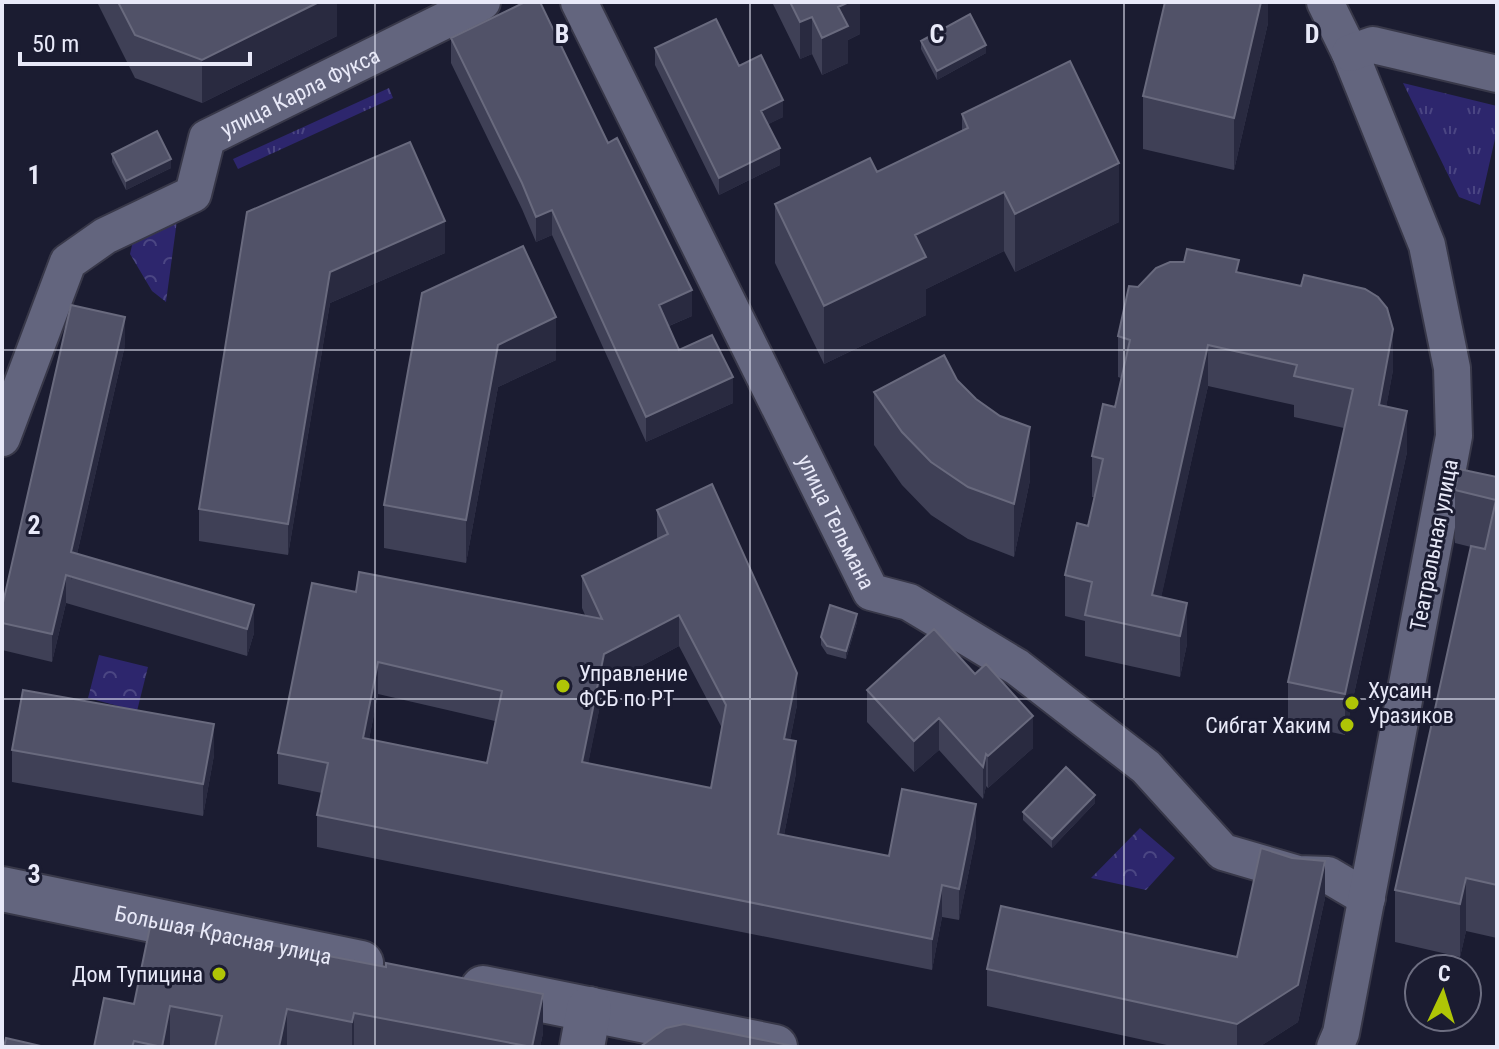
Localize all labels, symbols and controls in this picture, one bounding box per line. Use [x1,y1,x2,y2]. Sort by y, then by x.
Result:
scale bar [20,16,250,66]
text: B [555,19,569,49]
text: C [930,19,945,49]
text: D [1305,19,1319,49]
text: 50 m [32,30,79,58]
street label: улица Карла Фукса [216,42,383,142]
text: 1 [27,160,41,190]
street label: улица Тельмана [792,450,880,593]
street label: Театральная улица [1405,457,1463,633]
text: 2 [27,510,41,540]
place label: Управление ФСБ по РТ [579,661,688,711]
marker: Управление ФСБ по РТ [554,677,572,695]
place label: Хусаин Уразиков [1368,678,1454,728]
marker: Хусаин Уразиков [1343,694,1361,712]
place label: Сибгат Хаким [1205,713,1331,738]
marker: Сибгат Хаким [1338,716,1356,734]
text: 3 [27,859,41,889]
street label: Большая Красная улица [113,900,334,969]
north arrow [1403,953,1483,1033]
text: С [1437,961,1451,986]
place label: Дом Тупицина [72,962,203,987]
marker: Дом Тупицина [210,965,228,983]

